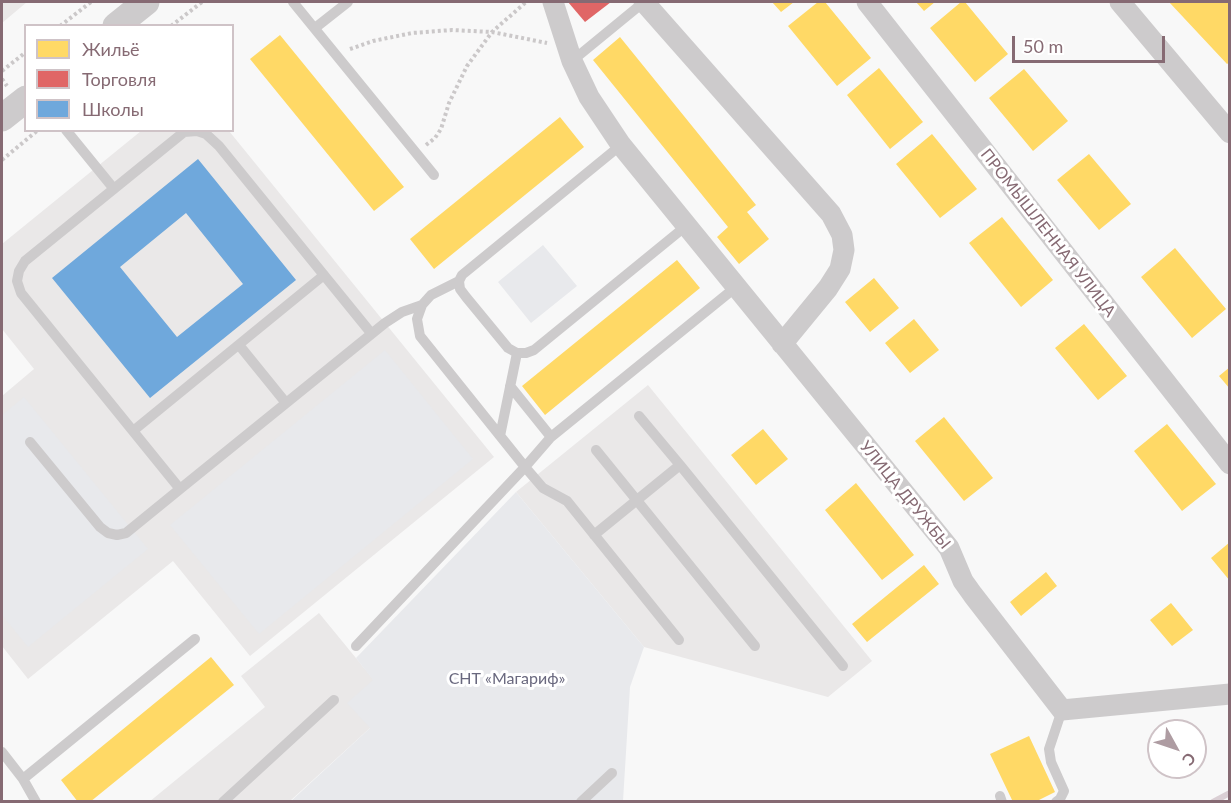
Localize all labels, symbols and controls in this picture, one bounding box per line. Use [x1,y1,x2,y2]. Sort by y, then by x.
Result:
legend [24,24,234,132]
scale bar [1015,24,1168,62]
text: 50 m [1023,35,1063,57]
text: Жильё [82,38,140,60]
text: Торговля [82,68,156,90]
text: Школы [82,98,144,120]
street label: ПРОМЫШЛЕННАЯ УЛИЦА [977,145,1119,321]
street label: УЛИЦА ДРУЖБЫ [856,437,954,553]
park label: СНТ «Магариф» [449,669,565,689]
north arrow [1147,719,1207,779]
text: С [1179,749,1200,770]

